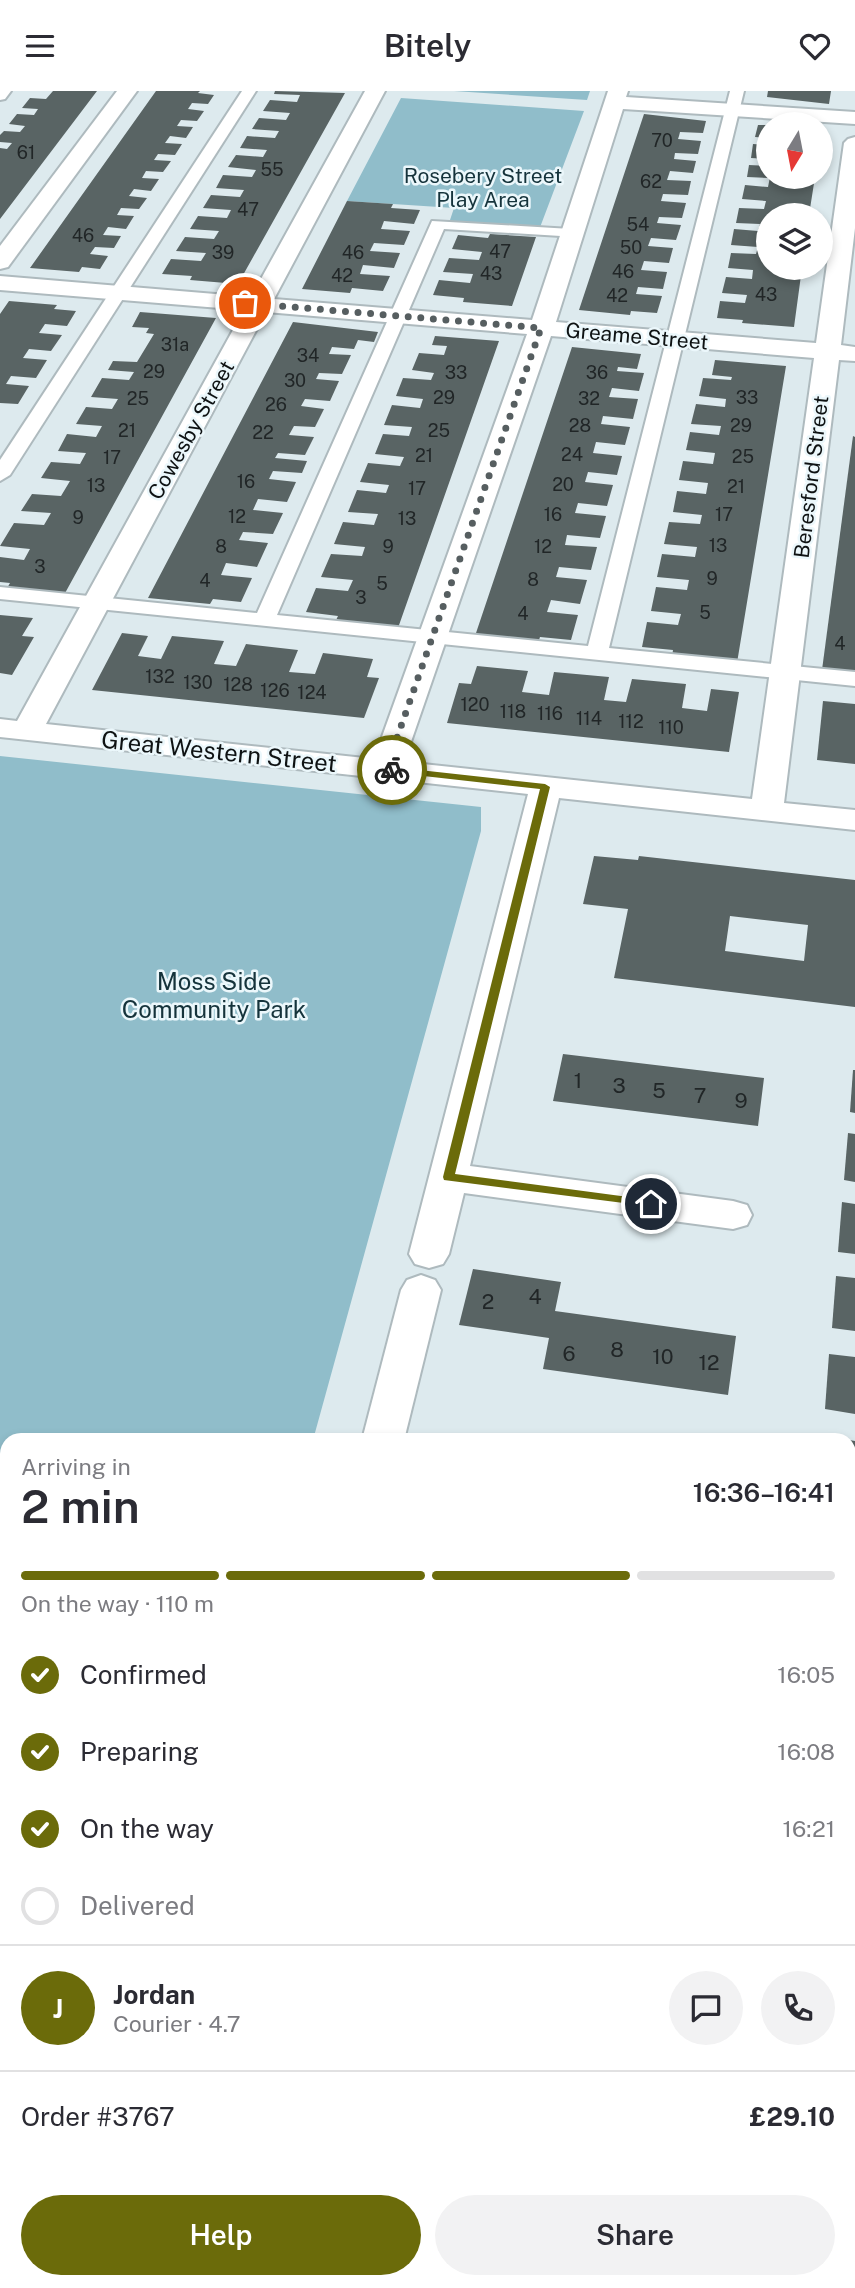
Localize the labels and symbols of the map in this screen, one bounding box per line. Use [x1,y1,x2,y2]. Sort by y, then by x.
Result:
north arrow [756,112,833,189]
house number: 70 [651,130,673,151]
house number: 61 [17,142,35,163]
house number: 55 [260,159,284,180]
park label: Rosebery Street Play Area [404,163,562,212]
house number: 62 [640,171,662,192]
house number: 47 [237,199,259,220]
house number: 54 [627,214,649,235]
house number: 46 [72,225,94,246]
house number: 50 [620,237,642,258]
house number: 47 [489,241,511,262]
house number: 39 [212,242,234,263]
house number: 46 [342,242,364,263]
house number: 46 [612,261,634,282]
house number: 43 [480,263,502,284]
house number: 42 [331,265,353,286]
pin [215,273,275,333]
house number: 43 [755,284,777,305]
house number: 42 [606,285,628,306]
street label: Greame Street [565,317,709,355]
house number: 31a [161,334,189,355]
house number: 34 [297,345,319,366]
street label: Cowesby Street [143,356,239,504]
house number: 29 [143,361,165,382]
house number: 33 [445,362,467,383]
house number: 36 [586,362,608,383]
house number: 30 [284,370,306,391]
house number: 29 [433,387,455,408]
house number: 33 [736,387,758,408]
house number: 25 [127,388,149,409]
house number: 32 [578,388,600,409]
house number: 26 [265,394,287,415]
street label: Beresford Street [789,394,833,560]
house number: 28 [569,415,591,436]
house number: 29 [730,415,752,436]
house number: 21 [118,420,136,441]
house number: 25 [428,420,450,441]
house number: 22 [252,422,274,443]
house number: 24 [561,444,583,465]
house number: 21 [415,445,433,466]
house number: 25 [732,446,754,467]
house number: 17 [103,447,121,468]
house number: 16 [237,471,255,492]
house number: 20 [552,474,574,495]
house number: 13 [87,475,105,496]
house number: 21 [727,476,745,497]
house number: 17 [408,478,426,499]
house number: 16 [544,504,562,525]
house number: 17 [715,504,733,525]
house number: 12 [228,506,246,527]
house number: 9 [72,507,84,528]
house number: 13 [398,508,416,529]
house number: 13 [709,535,727,556]
house number: 8 [215,536,227,557]
house number: 9 [382,536,394,557]
house number: 12 [534,536,552,557]
house number: 3 [34,556,46,577]
house number: 9 [706,568,718,589]
house number: 8 [527,569,539,590]
house number: 4 [199,570,211,591]
house number: 5 [376,573,388,594]
house number: 3 [355,587,367,608]
house number: 5 [699,602,711,623]
house number: 4 [517,603,529,624]
house number: 4 [834,633,846,654]
house number: 132 [145,666,175,687]
house number: 130 [183,672,213,693]
house number: 128 [223,674,253,695]
house number: 126 [260,680,290,701]
house number: 124 [297,682,327,703]
house number: 120 [460,694,490,715]
house number: 118 [500,701,526,722]
house number: 116 [537,703,563,724]
house number: 114 [576,708,602,729]
house number: 112 [618,711,644,732]
house number: 110 [658,717,684,738]
street label: Great Western Street [100,725,338,777]
courier [357,735,427,805]
park label: Moss Side Community Park [122,967,306,1023]
house number: 1 [574,1068,582,1093]
house number: 3 [612,1073,626,1098]
house number: 5 [652,1078,666,1103]
house number: 7 [694,1083,706,1108]
house number: 9 [734,1088,748,1113]
pin [621,1174,681,1234]
house number: 4 [528,1284,542,1309]
house number: 2 [482,1289,494,1314]
house number: 8 [610,1337,624,1362]
house number: 6 [562,1341,576,1366]
house number: 10 [652,1344,674,1369]
house number: 12 [698,1350,720,1375]

